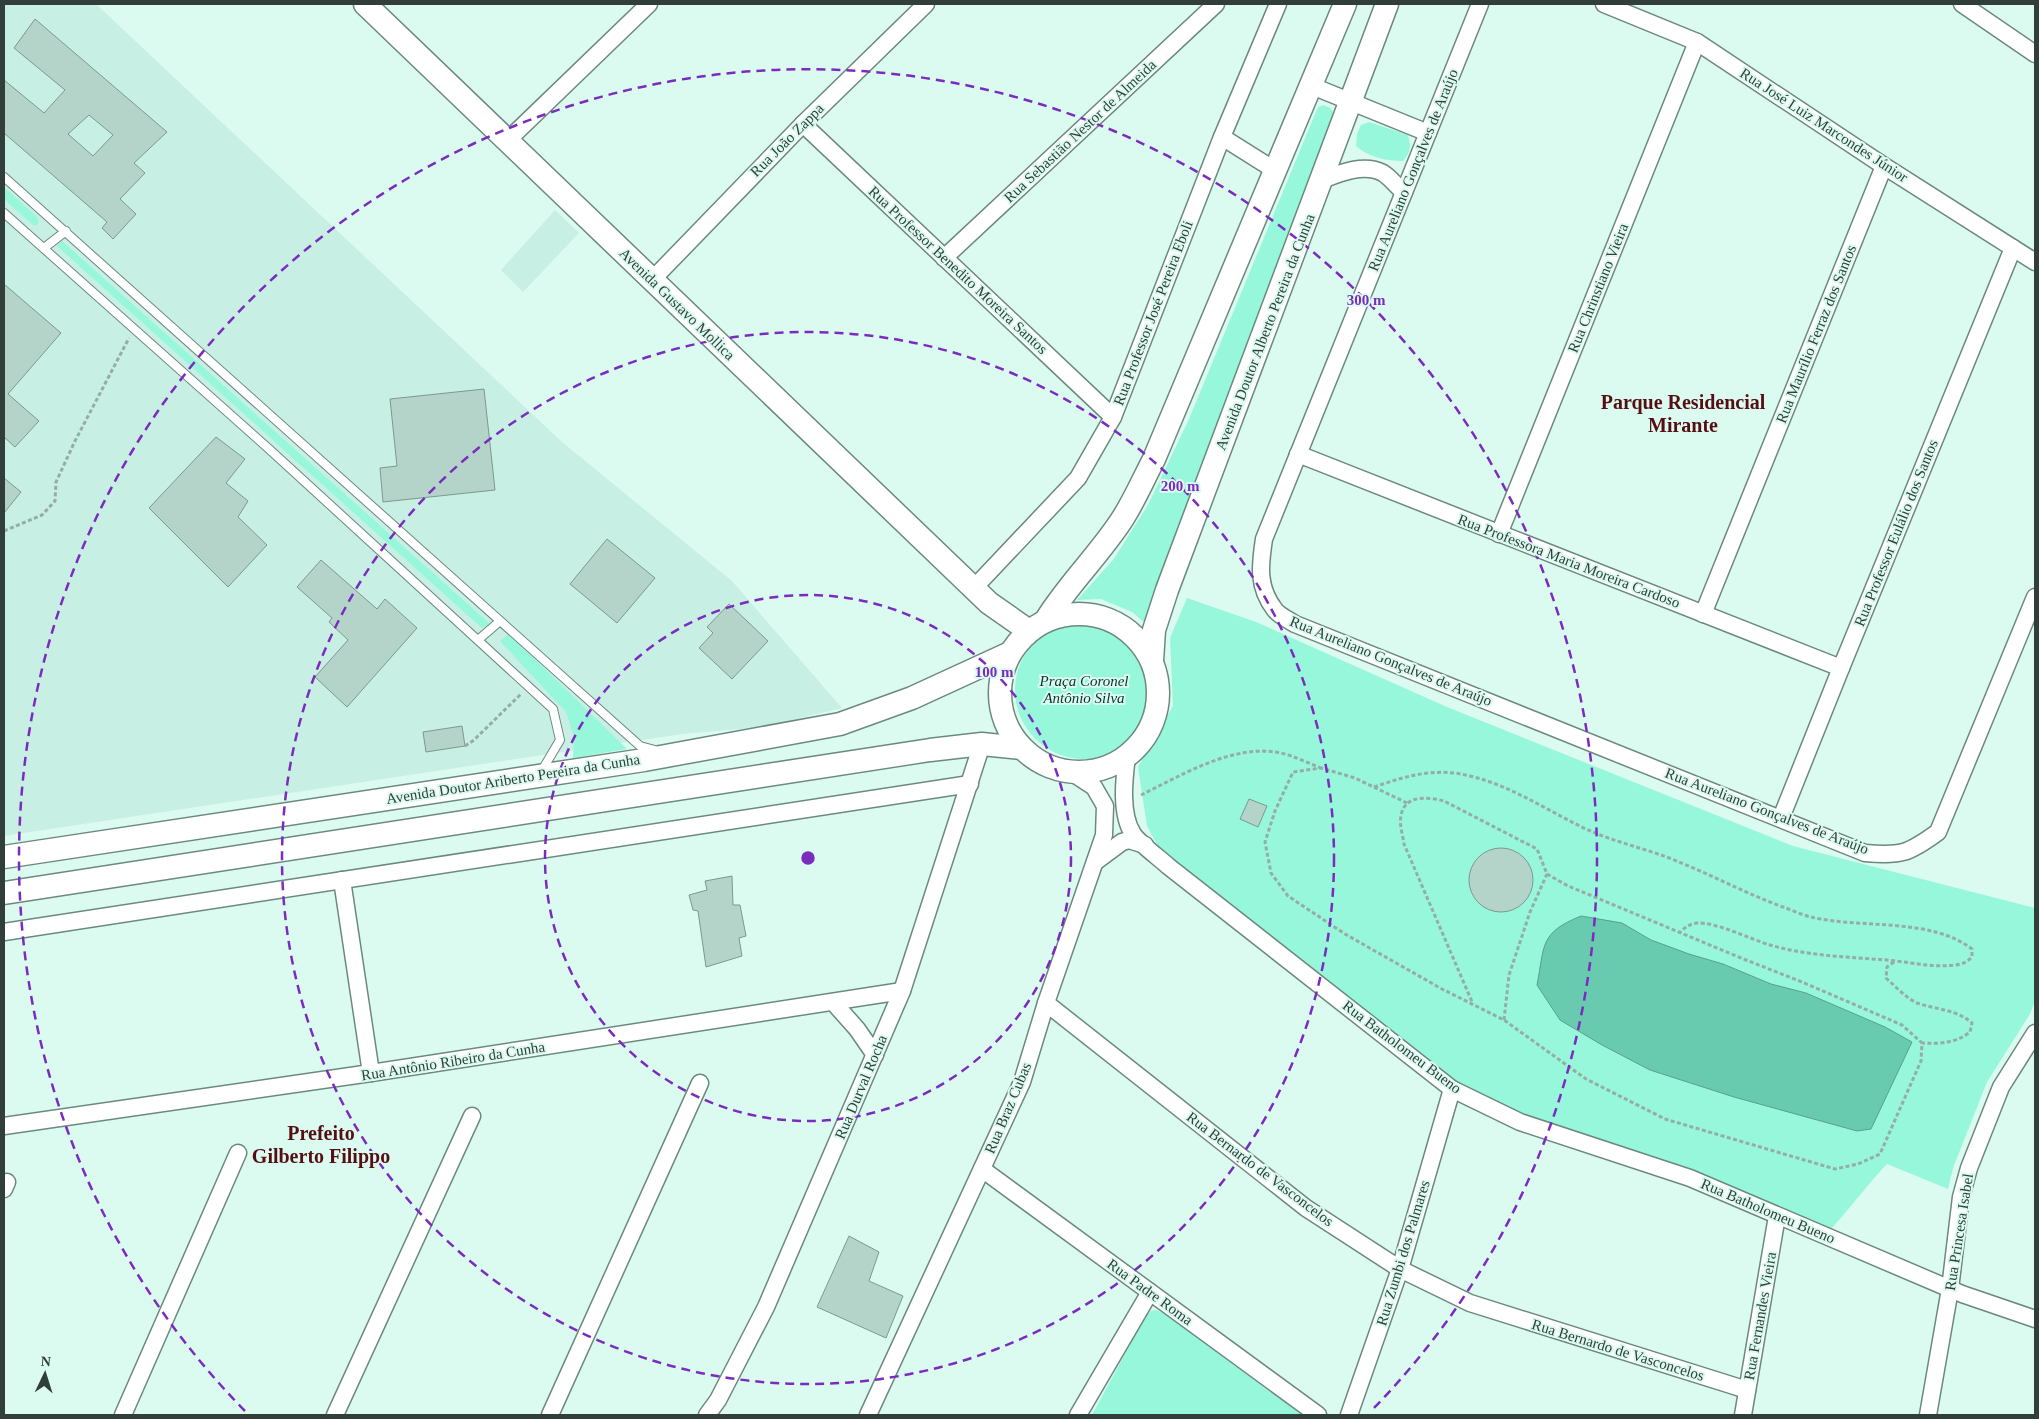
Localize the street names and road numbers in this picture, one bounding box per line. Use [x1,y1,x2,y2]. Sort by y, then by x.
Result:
street label: Rua Sebastião Nestor de Almeida [1001,56,1159,206]
street label: Rua José Luiz Marcondes Júnior [1737,65,1911,185]
street label: Rua Aureliano Gonçalves de Araújo [1365,67,1461,273]
street label: Rua João Zappa [747,100,827,180]
street label: Rua Professor Benedito Moreira Santos [865,183,1051,357]
street label: Avenida Doutor Alberto Pereira da Cunha [1212,211,1318,452]
street label: Rua Professor José Pereira Eboli [1110,218,1196,408]
street label: Rua Chrinstiano Vieira [1565,221,1631,355]
street label: Rua Maurílio Ferraz dos Santos [1773,242,1859,425]
street label: Avenida Gustavo Mollica [616,245,738,363]
street label: Rua Professor Eulálio dos Santos [1851,437,1941,629]
street label: Rua Professora Maria Moreira Cardoso [1456,511,1682,611]
street label: Rua Aureliano Gonçalves de Araújo [1288,613,1494,709]
street label: Avenida Doutor Ariberto Pereira da Cunha [385,751,641,807]
street label: Rua Aureliano Gonçalves de Araújo [1663,765,1871,857]
street label: Rua Batholomeu Bueno [1340,997,1464,1097]
street label: Rua Durval Rocha [832,1032,890,1142]
street label: Rua Antônio Ribeiro da Cunha [360,1039,546,1083]
street label: Rua Braz Cubas [982,1060,1034,1156]
street label: Rua Bernardo de Vasconcelos [1184,1109,1337,1229]
street label: Rua Princesa Isabel [1942,1172,1976,1292]
street label: Rua Batholomeu Bueno [1699,1175,1837,1247]
street label: Rua Zumbi dos Palmares [1373,1178,1433,1328]
street label: Rua Fernandes Vieira [1741,1250,1779,1381]
street label: Rua Padre Roma [1104,1256,1196,1329]
street label: Rua Bernardo de Vasconcelos [1530,1316,1706,1384]

